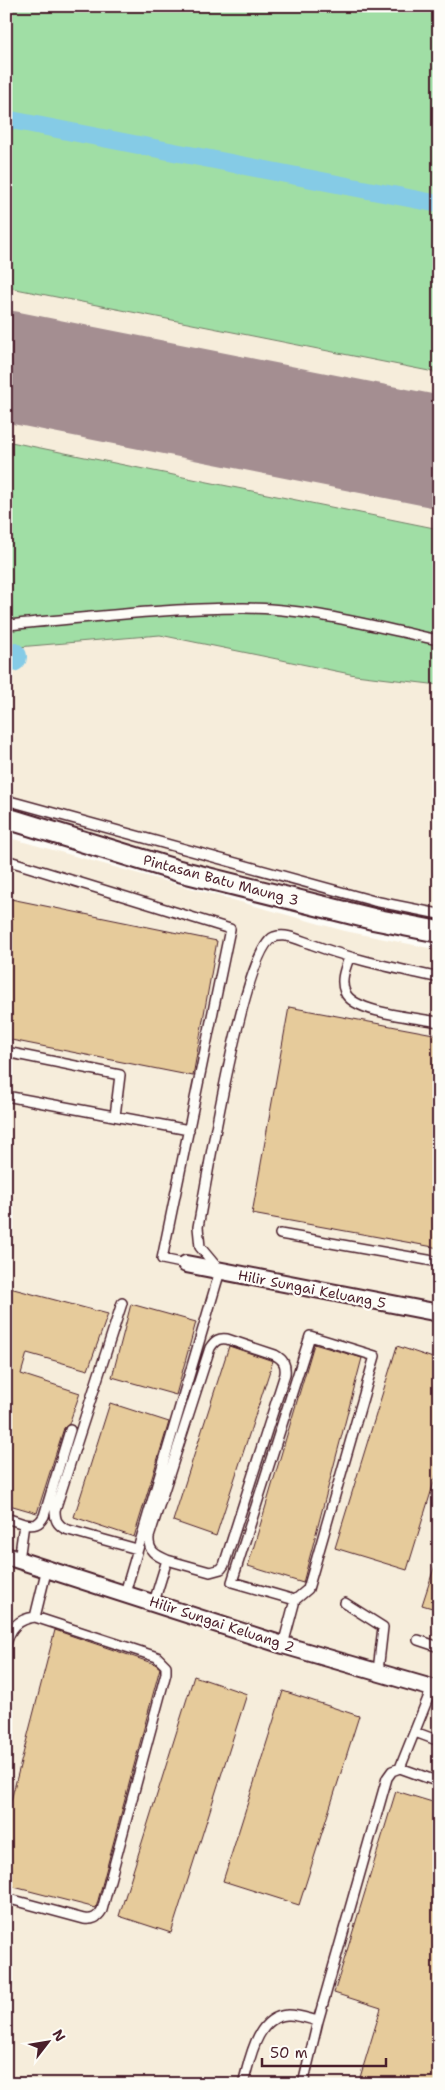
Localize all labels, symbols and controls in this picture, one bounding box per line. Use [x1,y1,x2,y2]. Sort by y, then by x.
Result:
street label: Pintasan Batu Maung 3 [141,851,301,909]
street label: Hilir Sungai Keluang 5 [236,1266,388,1312]
street label: Hilir Sungai Keluang 2 [147,1592,297,1656]
north arrow [22,2018,72,2068]
text: N [49,2026,70,2045]
scale bar [262,2035,386,2067]
text: 50 m [270,2043,308,2063]

